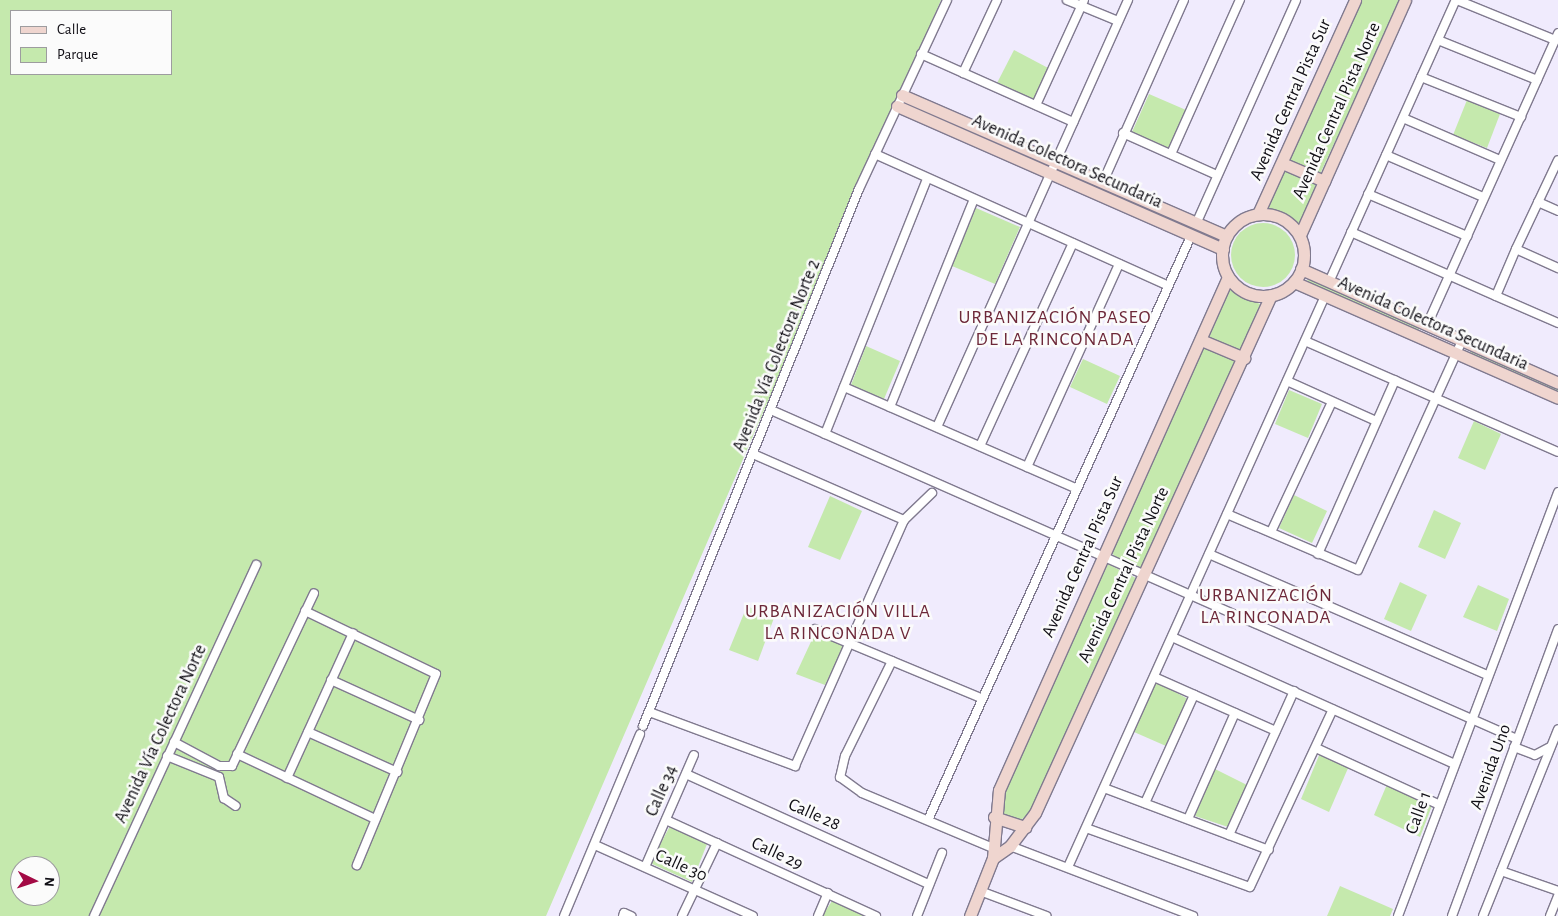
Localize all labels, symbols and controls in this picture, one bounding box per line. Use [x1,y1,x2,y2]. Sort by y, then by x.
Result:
legend [10,10,172,75]
street label: Avenida Central Pista Sur [1246,16,1336,184]
street label: Avenida Central Pista Norte [1288,19,1386,203]
text: Calle [57,22,86,37]
text: Parque [57,47,98,62]
street label: Avenida Colectora Secundaria [968,110,1166,214]
street label: Avenida Vía Colectora Norte 2 [728,257,826,455]
street label: Avenida Colectora Secundaria [1334,272,1532,376]
district label: URBANIZACIÓN PASEO DE LA RINCONADA [956,307,1154,351]
street label: Avenida Central Pista Sur [1038,473,1128,641]
street label: Avenida Central Pista Norte [1074,484,1174,666]
district label: URBANIZACIÓN LA RINCONADA [1197,585,1335,629]
district label: URBANIZACIÓN VILLA LA RINCONADA V [743,601,933,645]
street label: Avenida Vía Colectora Norte [110,641,212,827]
street label: Avenida Uno [1466,721,1516,813]
street label: Calle 34 [641,762,683,820]
street label: Calle 1 [1401,789,1437,837]
street label: Calle 28 [785,794,843,836]
street label: Calle 29 [748,833,806,875]
street label: Calle 30 [652,845,710,887]
north arrow [10,856,60,906]
text: N [42,877,56,887]

